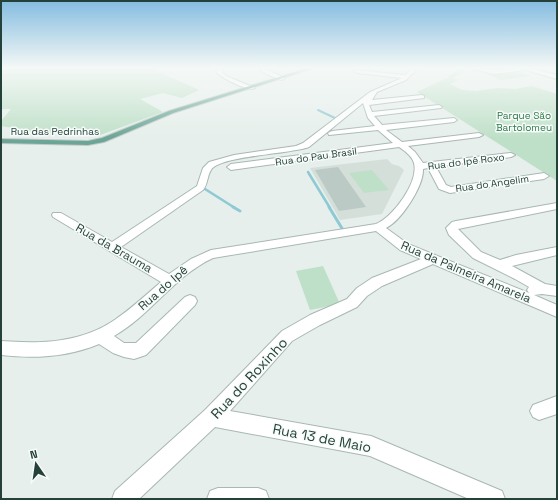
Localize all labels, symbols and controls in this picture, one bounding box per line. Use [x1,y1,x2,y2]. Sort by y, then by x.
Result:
park label: Parque São Bartolomeu [496,109,552,134]
street label: Rua das Pedrinhas [11,125,99,138]
street label: Rua do Pau Brasil [274,144,358,169]
street label: Rua do Ipê Roxo [427,150,505,173]
street label: Rua do Angelim [454,172,530,195]
street label: Rua da Brauma [73,220,155,277]
street label: Rua da Palmeira Amarela [398,237,534,307]
street label: Rua do Ipê [135,262,191,314]
street label: Rua do Roxinho [207,334,291,422]
street label: Rua 13 de Maio [271,420,373,456]
north arrow [16,444,56,484]
text: N [29,447,39,462]

